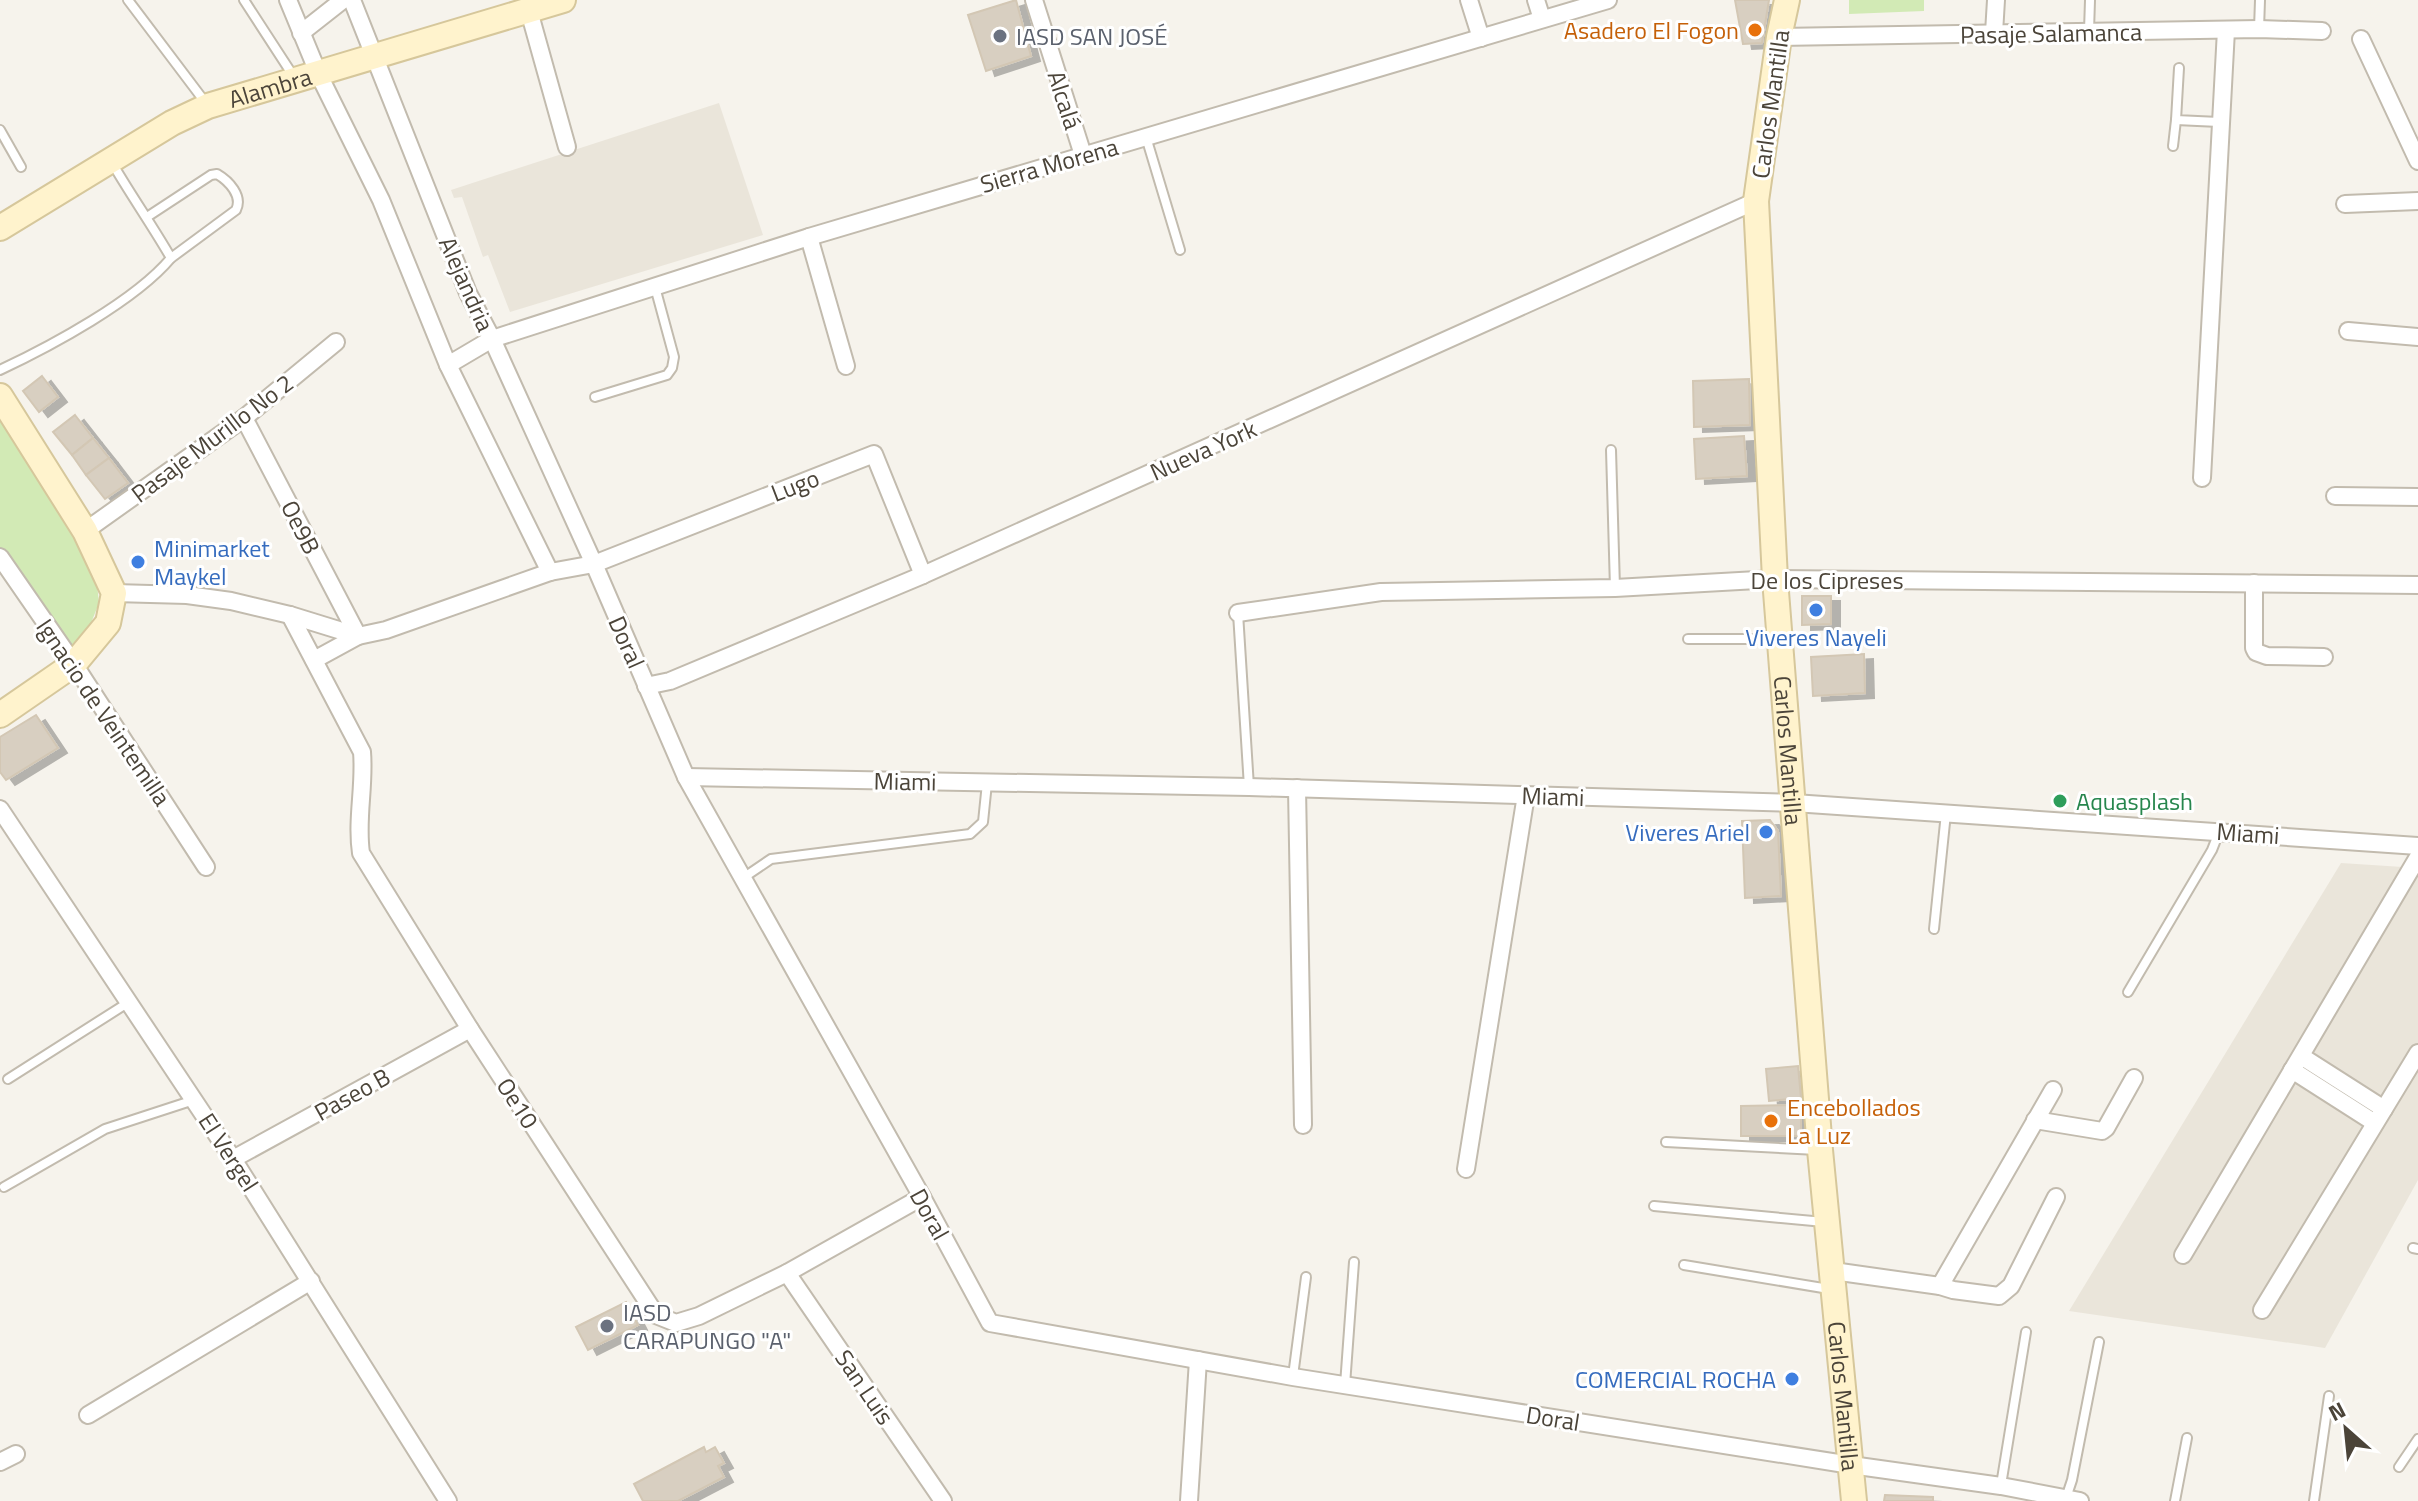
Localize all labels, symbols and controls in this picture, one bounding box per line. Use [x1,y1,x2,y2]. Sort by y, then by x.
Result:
place label: Asadero El Fogon [1564,12,1739,48]
street label: Pasaje Salamanca [1960,13,2142,53]
place label: IASD SAN JOSÉ [1016,18,1167,54]
marker: Asadero El Fogon [1746,21,1764,39]
marker: IASD SAN JOSÉ [991,27,1009,45]
street label: Carlos Mantilla [1742,27,1798,181]
street label: Alambra [224,58,316,117]
street label: Alcalá [1039,66,1091,134]
street label: Sierra Morena [976,128,1122,202]
street label: Alejandria [430,231,504,337]
street label: Pasaje Murillo No 2 [123,365,301,511]
street label: Nueva York [1144,410,1263,489]
street label: Lugo [766,459,824,511]
street label: Oe9B [272,494,330,560]
place label: Minimarket Maykel [154,530,270,594]
marker: Minimarket Maykel [129,553,147,571]
street label: De los Cipreses [1750,562,1904,598]
marker: Viveres Nayeli [1807,601,1825,619]
street label: Doral [600,610,654,674]
street label: Ignacio de Veintemilla [28,611,180,813]
place label: Viveres Nayeli [1745,619,1887,655]
street label: Carlos Mantilla [1765,674,1812,827]
street label: Miami [873,762,937,800]
street label: Miami [1521,777,1585,815]
place label: Aquasplash [2076,783,2193,819]
marker: Aquasplash [2051,792,2069,810]
street label: Miami [2215,813,2281,853]
place label: Viveres Ariel [1625,814,1750,850]
marker: Viveres Ariel [1757,823,1775,841]
street label: Paseo B [307,1058,397,1130]
street label: Oe10 [488,1070,548,1136]
place label: Encebollados La Luz [1787,1089,1921,1153]
street label: El Vergel [190,1105,268,1199]
marker: Encebollados La Luz [1762,1112,1780,1130]
street label: Doral [901,1182,959,1246]
place label: IASD CARAPUNGO "A" [623,1294,791,1358]
marker: IASD CARAPUNGO "A" [598,1317,616,1335]
street label: Carlos Mantilla [1819,1320,1869,1473]
street label: San Luis [827,1342,903,1432]
place label: COMERCIAL ROCHA [1575,1361,1776,1397]
marker: COMERCIAL ROCHA [1783,1370,1801,1388]
north arrow [2306,1389,2386,1469]
text: N [2322,1393,2351,1430]
street label: Doral [1524,1396,1582,1440]

